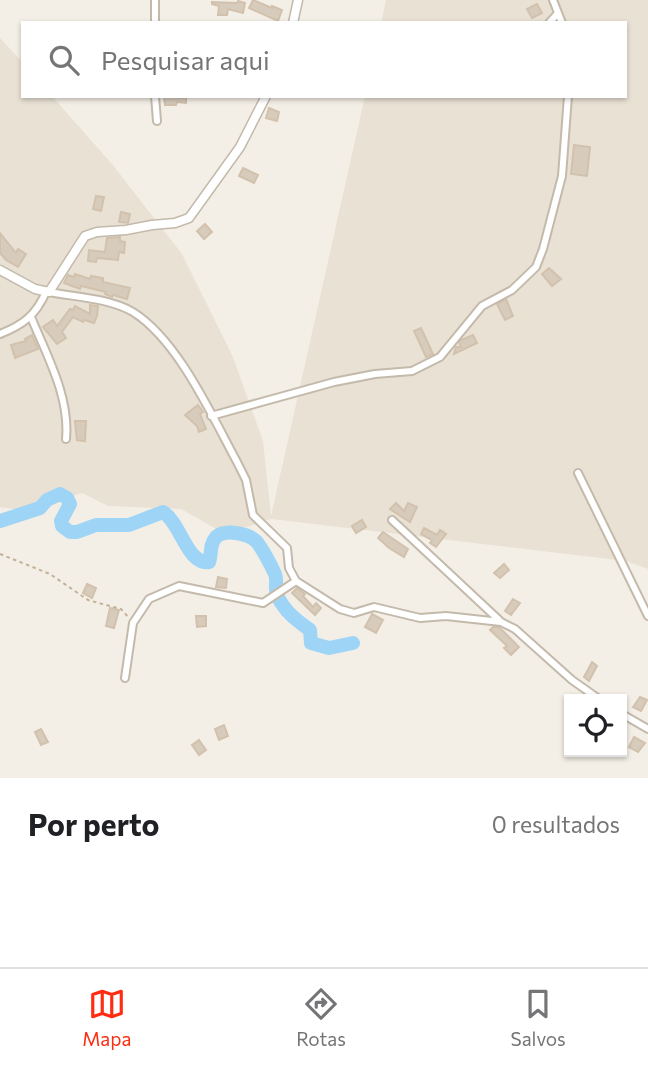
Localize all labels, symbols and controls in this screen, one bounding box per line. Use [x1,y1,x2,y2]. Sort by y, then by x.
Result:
search box [21,21,627,98]
icon: search [45,41,83,79]
text: Pesquisar aqui [101,44,270,75]
map controls [564,694,627,757]
button: locate [564,694,627,757]
text: Por perto [28,805,160,842]
text: 0 resultados [492,810,620,838]
tab: Mapa [82,985,131,1050]
tab: Rotas [296,985,346,1050]
tab: Salvos [511,985,566,1050]

